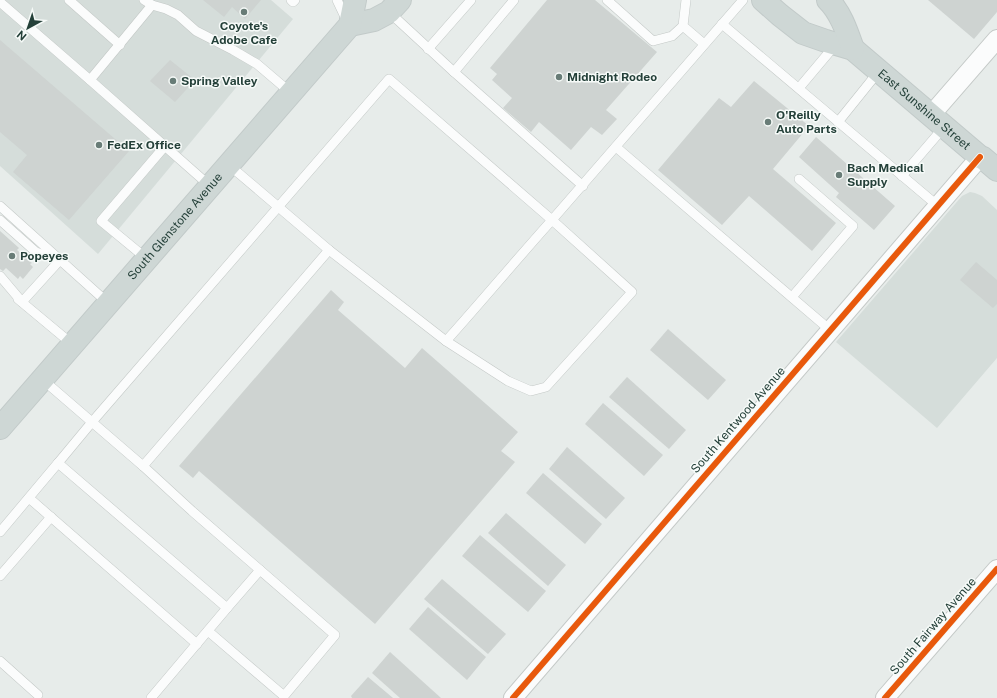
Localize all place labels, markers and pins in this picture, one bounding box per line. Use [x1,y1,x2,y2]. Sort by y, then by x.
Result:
marker: Coyote's Adobe Cafe [239,7,249,17]
place label: Coyote's Adobe Cafe [211,19,277,47]
place label: Midnight Rodeo [567,70,657,84]
marker: Midnight Rodeo [554,72,564,82]
place label: Spring Valley [181,74,258,88]
marker: Spring Valley [168,76,178,86]
place label: O'Reilly Auto Parts [776,108,837,136]
marker: O'Reilly Auto Parts [763,117,773,127]
place label: FedEx Office [107,138,181,152]
marker: FedEx Office [94,140,104,150]
place label: Bach Medical Supply [847,161,924,189]
marker: Bach Medical Supply [834,170,844,180]
place label: Popeyes [20,249,68,263]
marker: Popeyes [7,251,17,261]

